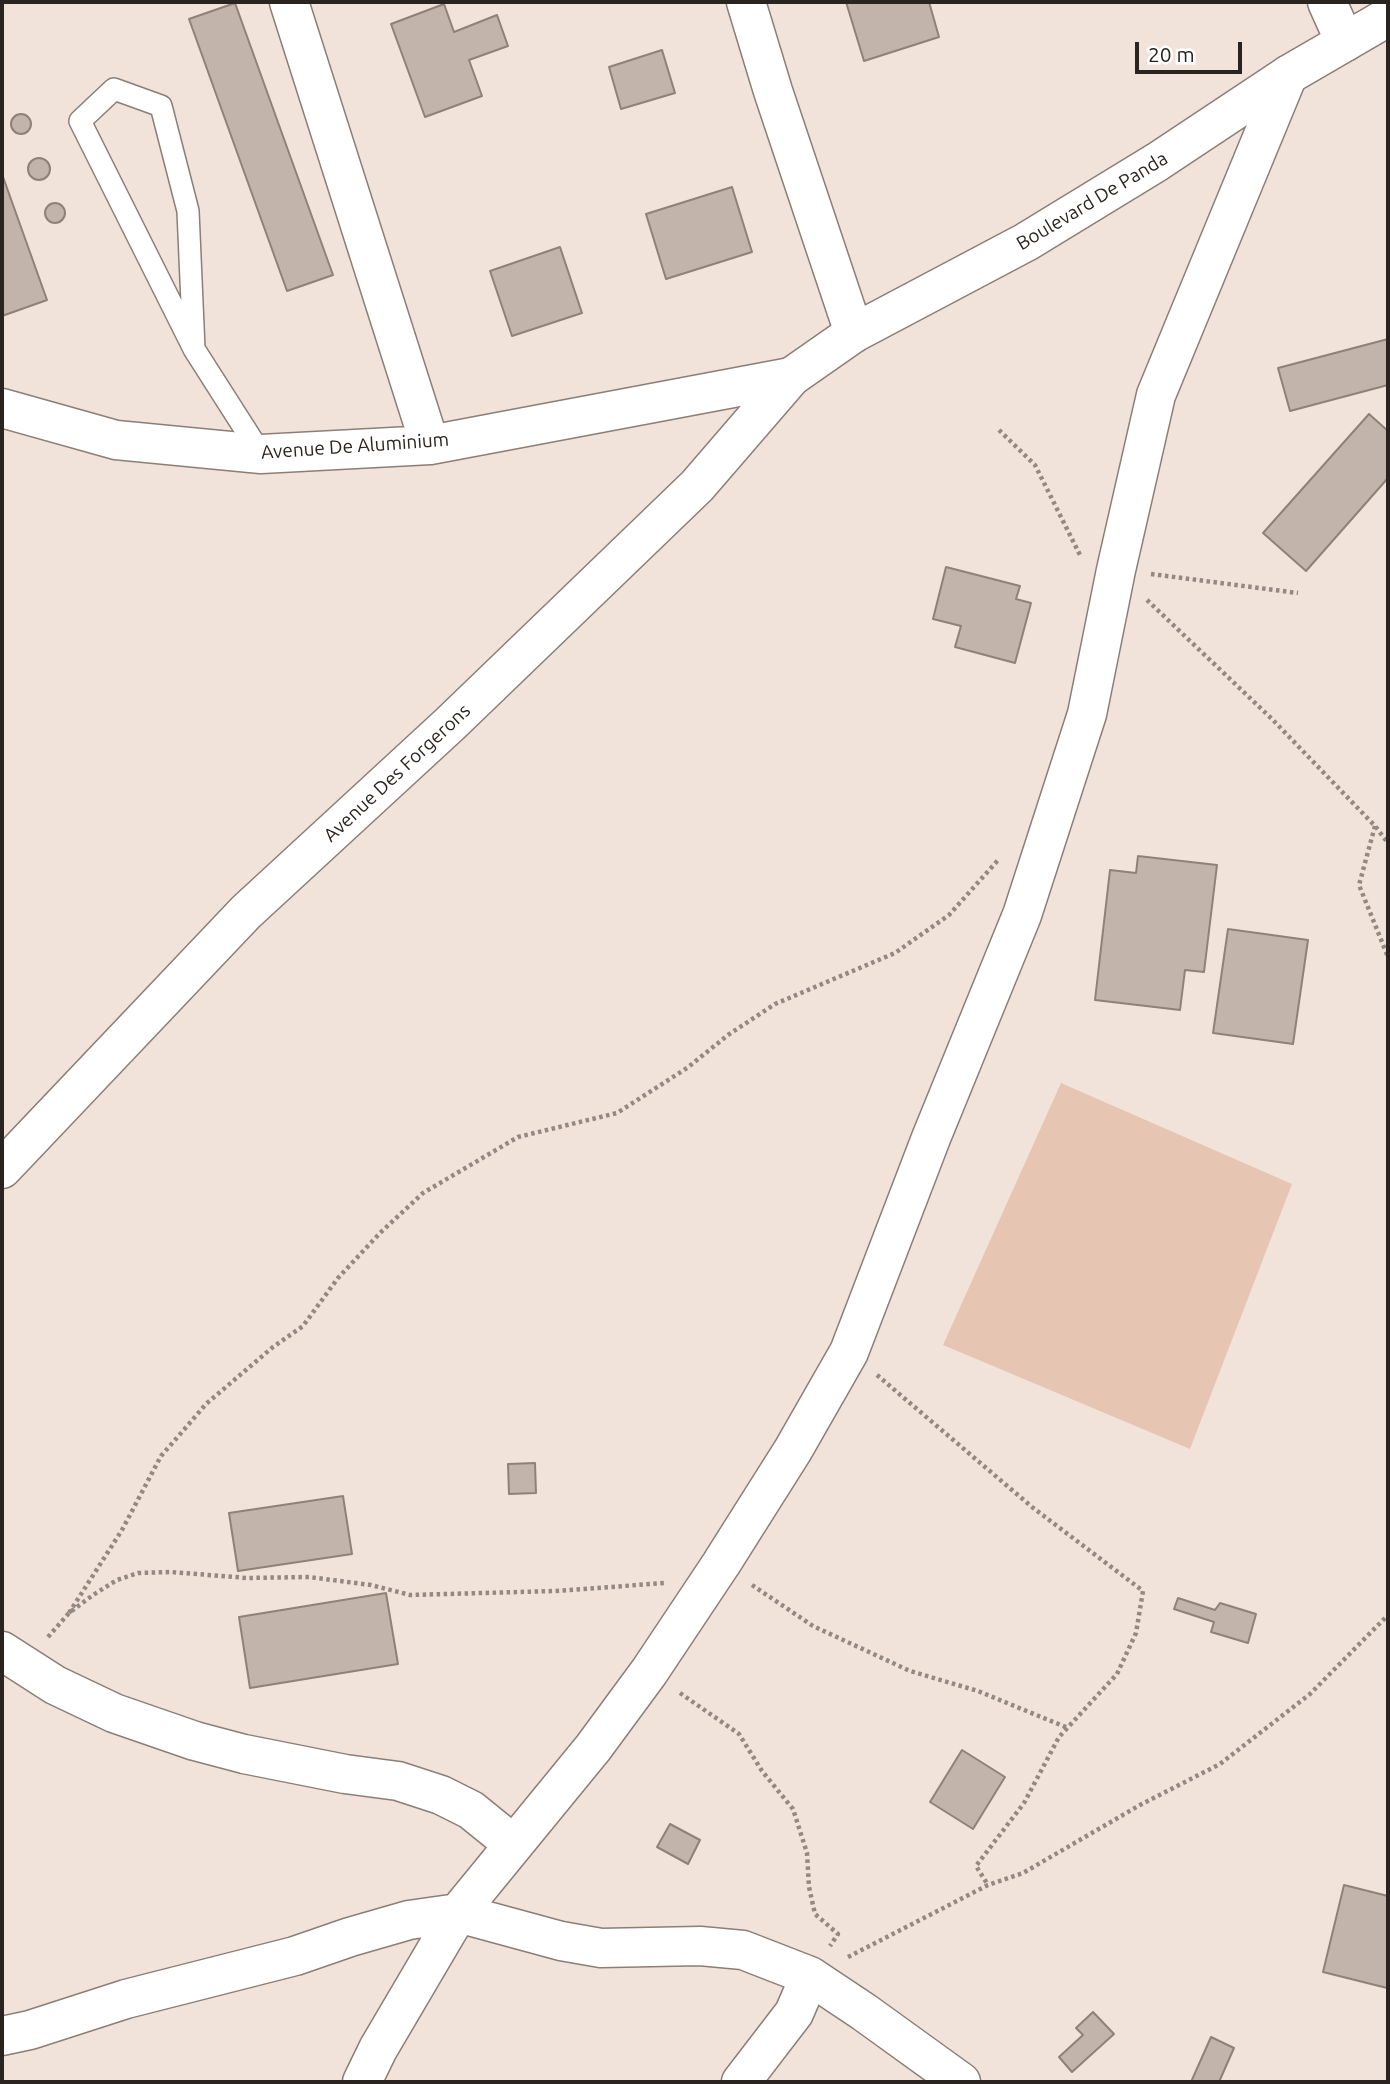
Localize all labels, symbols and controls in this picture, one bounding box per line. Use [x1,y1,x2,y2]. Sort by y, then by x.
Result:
scale bar [1138,28,1245,72]
text: 20 m [1148,42,1195,66]
street label: Boulevard De Panda [1012,147,1172,255]
street label: Avenue De Aluminium [260,428,450,464]
street label: Avenue Des Forgerons [319,699,475,847]

